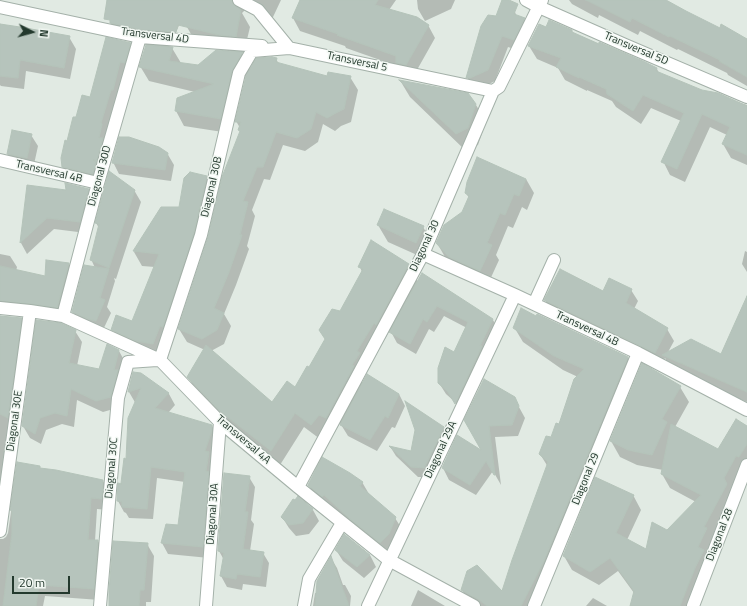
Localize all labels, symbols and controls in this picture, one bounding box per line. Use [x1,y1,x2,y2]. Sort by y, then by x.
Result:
north arrow [12,12,52,52]
street label: Transversal 4D [120,25,190,47]
text: N [36,29,52,38]
street label: Transversal 5D [602,30,670,68]
street label: Transversal 5 [326,49,388,75]
street label: Diagonal 30D [86,144,114,208]
street label: Diagonal 30B [199,155,225,219]
street label: Transversal 4B [14,158,84,186]
street label: Diagonal 30 [407,218,443,274]
street label: Transversal 4B [553,309,621,349]
street label: Diagonal 30E [4,390,26,452]
street label: Transversal 4A [213,413,273,467]
street label: Diagonal 29A [422,419,460,481]
street label: Diagonal 30C [103,437,121,499]
street label: Diagonal 29 [570,451,602,507]
street label: Diagonal 30A [204,483,222,545]
street label: Diagonal 28 [704,507,736,563]
scale bar [14,568,72,594]
text: 20 m [19,573,45,592]

